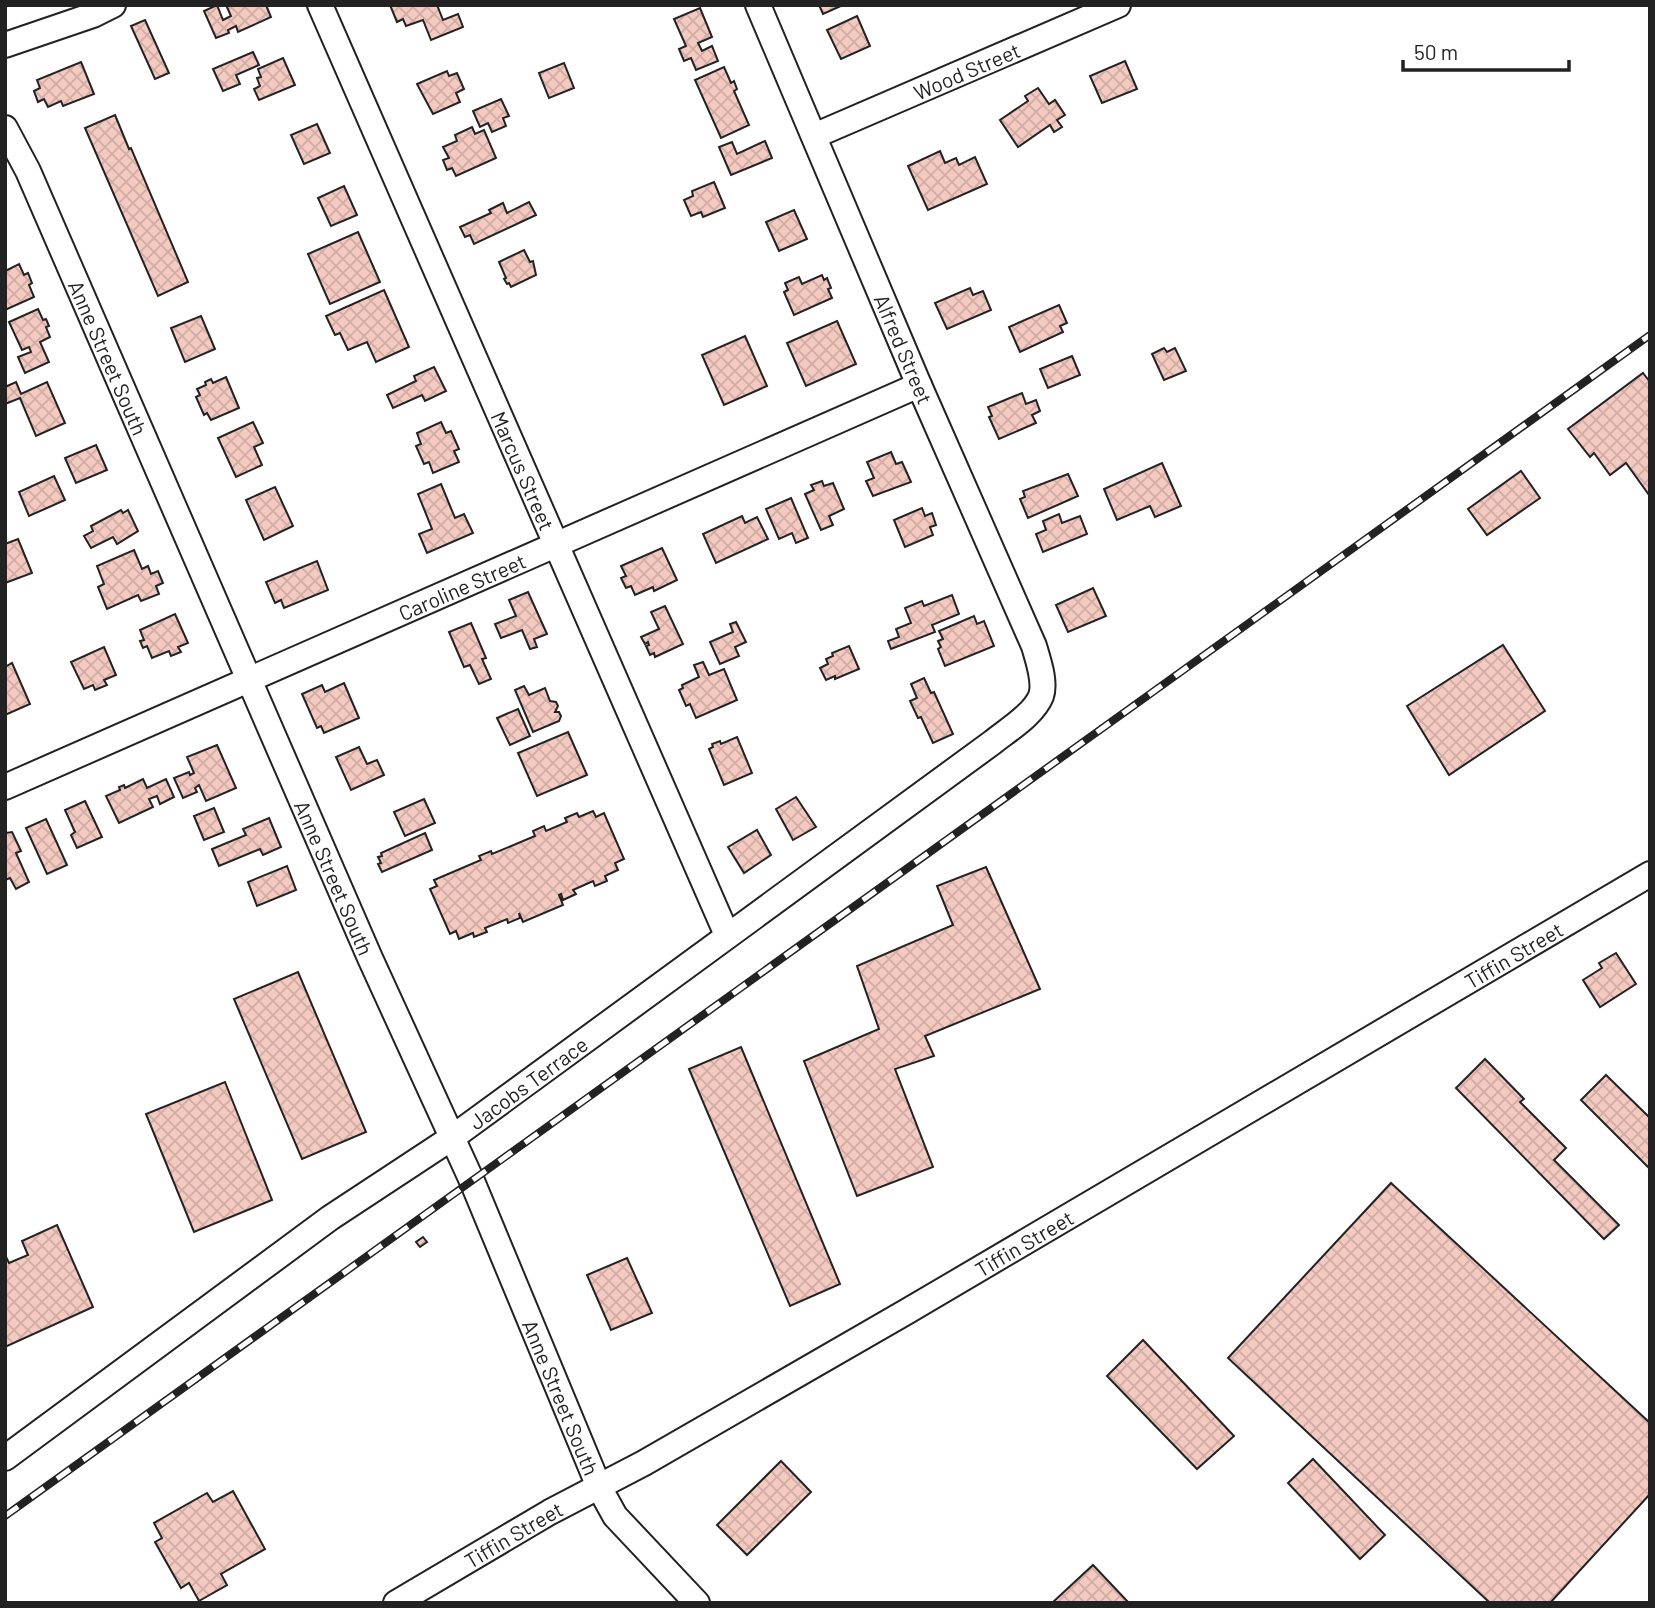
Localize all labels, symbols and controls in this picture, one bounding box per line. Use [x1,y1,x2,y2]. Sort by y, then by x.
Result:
scale bar [1403,28,1569,72]
street label: Wood Street [909,36,1023,104]
text: 50 m [1414,39,1458,64]
street label: Anne Street South [64,276,154,439]
street label: Alfred Street [870,290,938,408]
street label: Marcus Street [487,407,561,534]
street label: Caroline Street [394,547,529,625]
street label: Anne Street South [290,796,380,959]
street label: Tiffin Street [1460,916,1567,993]
street label: Jacobs Terrace [464,1031,592,1134]
street label: Tiffin Street [970,1204,1077,1281]
street label: Anne Street South [518,1315,605,1479]
street label: Tiffin Street [460,1495,566,1572]

